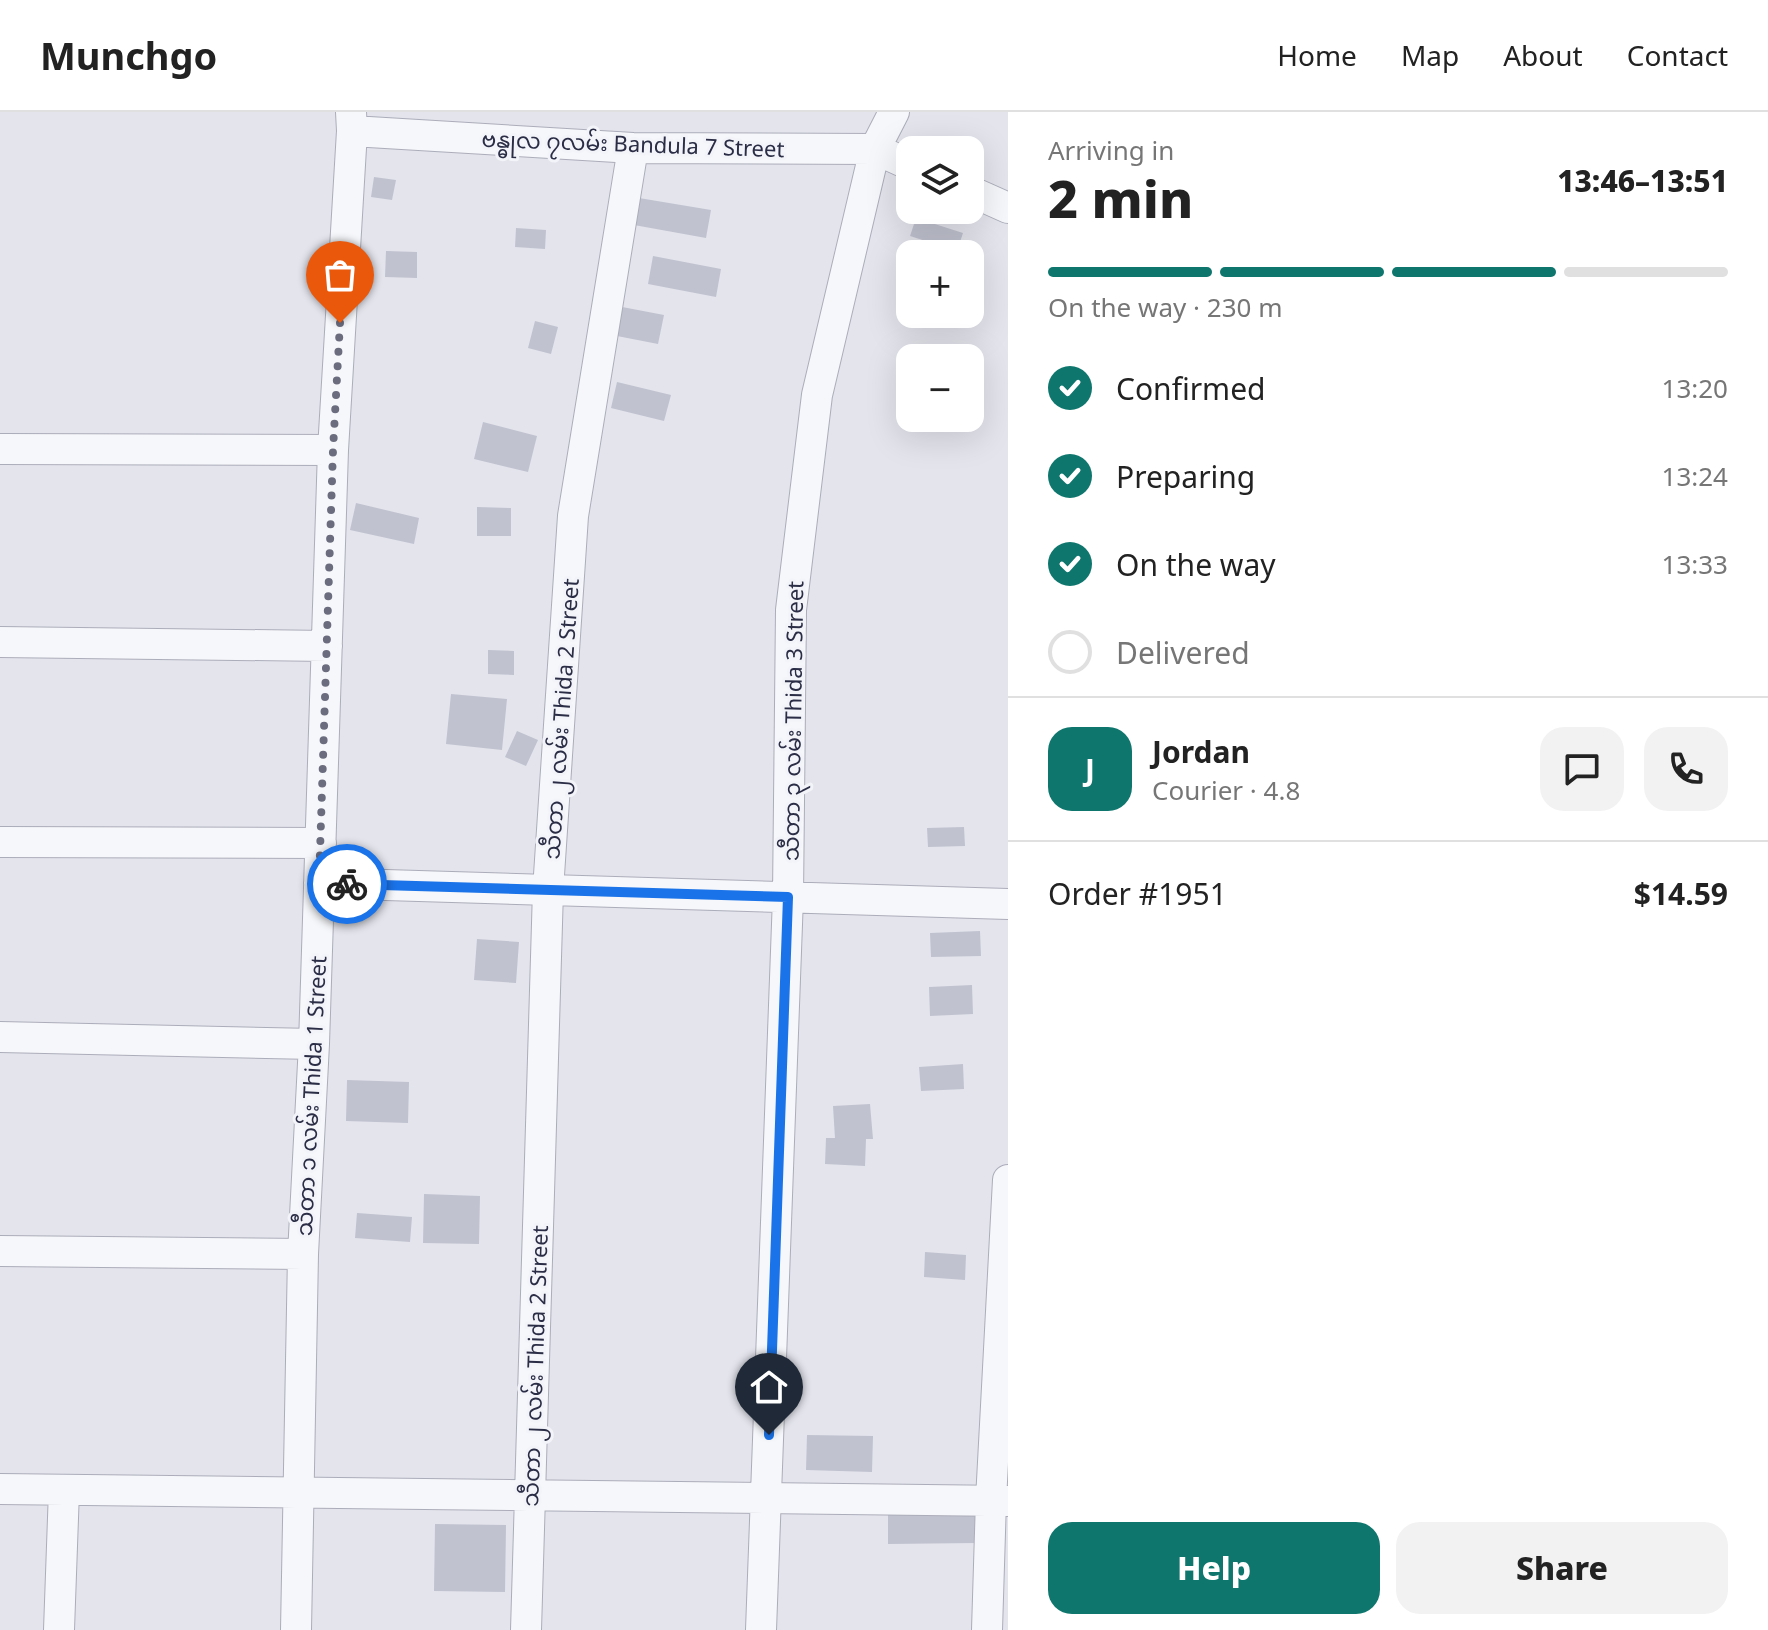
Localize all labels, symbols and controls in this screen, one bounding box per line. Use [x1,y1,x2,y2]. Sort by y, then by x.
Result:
text: Munchgo [40,29,217,81]
text: Home [1277,36,1357,74]
text: Map [1401,36,1459,74]
text: About [1503,36,1583,74]
text: Contact [1627,36,1728,74]
street label: ဗန္ဓုလ ၇လမ်း Bandula 7 Street [481,123,785,168]
text: Arriving in [1048,132,1174,168]
map controls [896,136,984,432]
button: layers [896,136,984,224]
text: 13:46–13:51 [1557,160,1728,201]
text: 2 min [1048,162,1193,233]
button: + [896,240,984,328]
pin [306,241,374,323]
icon: bag [318,253,362,297]
text: On the way · 230 m [1048,289,1282,325]
button: − [896,344,984,432]
icon: check [1048,366,1092,410]
text: Confirmed [1116,368,1266,409]
text: 13:20 [1662,370,1728,406]
icon: check [1048,454,1092,498]
text: Preparing [1116,456,1255,497]
text: 13:24 [1662,458,1728,494]
icon: check [1048,542,1092,586]
text: On the way [1116,544,1276,585]
text: 13:33 [1662,546,1728,582]
street label: သီတာ ၂ လမ်း Thida 2 Street [535,577,589,861]
street label: သီတာ ၃ လမ်း Thida 3 Street [775,581,813,861]
text: Delivered [1116,632,1250,673]
button: chat [1540,727,1624,811]
button: phone [1644,727,1728,811]
text: Jordan [1152,731,1250,772]
text: J [1085,749,1095,790]
text: Courier · 4.8 [1152,772,1300,808]
courier [307,844,387,924]
icon: bike [325,862,369,906]
text: Order #1951 [1048,873,1227,914]
text: $14.59 [1634,873,1728,914]
street label: သီတာ ၁ လမ်း Thida 1 Street [288,955,332,1237]
street label: သီတာ ၂ လမ်း Thida 2 Street [514,1225,558,1507]
pin [735,1353,803,1435]
icon: home [747,1365,791,1409]
button: Help [1048,1522,1380,1614]
button: Share [1396,1522,1728,1614]

